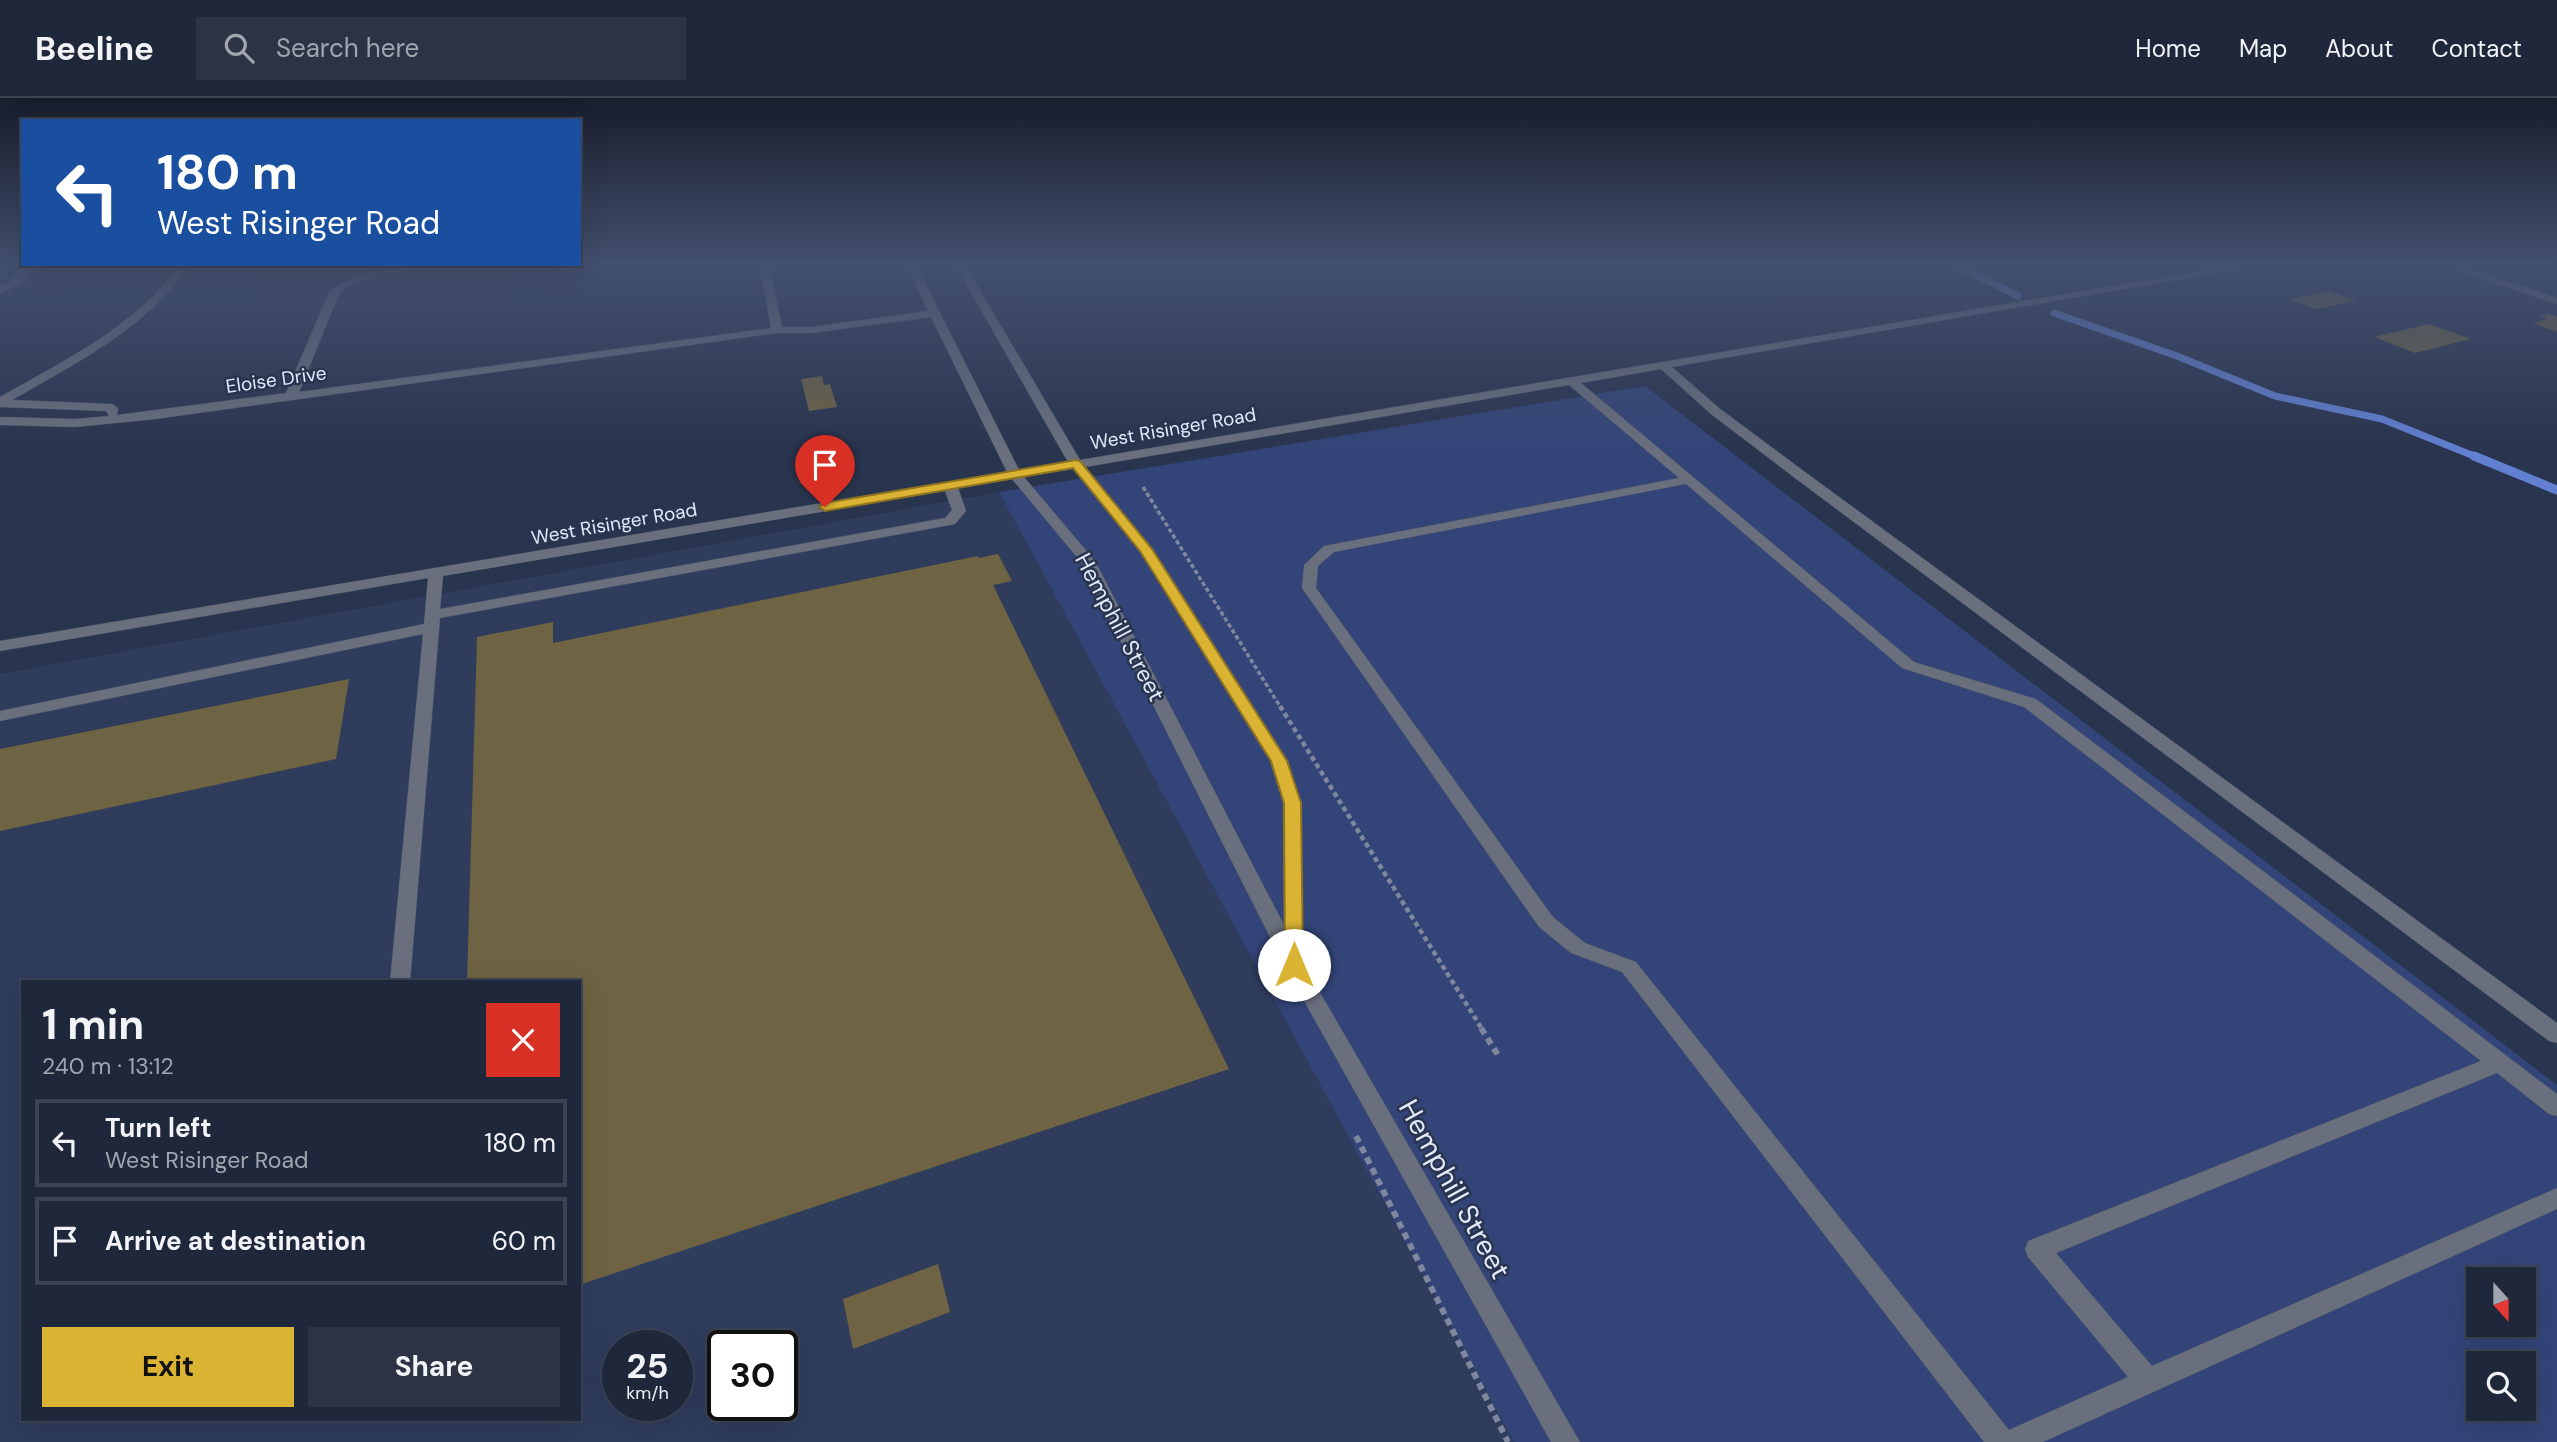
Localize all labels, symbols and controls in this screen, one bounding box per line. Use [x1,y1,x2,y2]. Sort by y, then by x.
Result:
search box [196,17,686,80]
text: Beeline [35,27,154,70]
icon: search [220,29,258,67]
text: Search here [276,31,419,65]
text: Home [2135,33,2201,64]
text: Map [2239,33,2287,64]
text: About [2325,33,2394,64]
text: Contact [2432,33,2522,64]
text: 180 m [157,140,298,204]
icon: left [42,147,133,238]
text: West Risinger Road [157,202,440,244]
street label: Eloise Drive [224,360,328,399]
street label: West Risinger Road [1088,402,1258,455]
pin [795,435,855,507]
icon: arrive [806,446,844,484]
street label: West Risinger Road [529,497,699,550]
street label: Hemphill Street [1068,548,1172,706]
position arrow [1257,928,1331,1002]
text: 1 min [42,997,144,1052]
button: close [486,1003,560,1077]
text: 240 m · 13:12 [42,1051,174,1081]
street label: Hemphill Street [1390,1093,1519,1285]
text: Turn left [105,1111,212,1145]
icon: left [46,1124,84,1162]
text: 180 m [484,1126,556,1160]
text: West Risinger Road [105,1145,308,1175]
icon: arrive [46,1222,84,1260]
text: Arrive at destination [105,1224,366,1258]
text: 60 m [492,1224,556,1258]
north arrow [2466,1267,2536,1337]
map controls [2466,1267,2536,1421]
button: Exit [42,1327,294,1407]
button: Share [308,1327,560,1407]
speed limit sign: 30 [707,1330,798,1421]
text: 25 [627,1343,668,1389]
button: search [2466,1351,2536,1421]
text: km/h [626,1381,669,1405]

